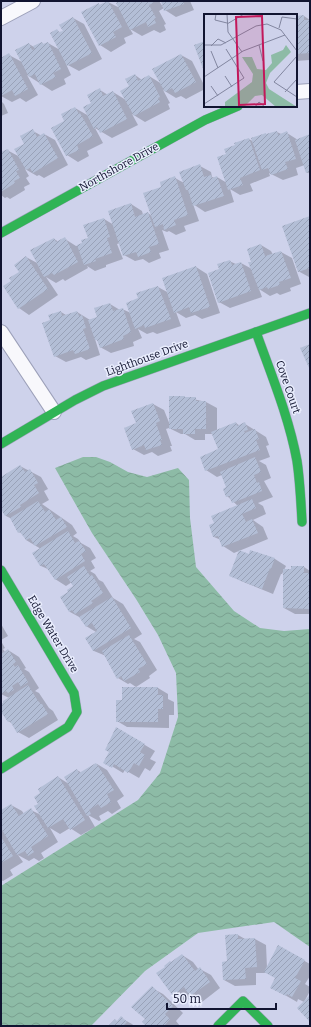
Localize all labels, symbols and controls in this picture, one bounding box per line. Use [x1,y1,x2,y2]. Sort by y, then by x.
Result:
inset map [204,14,297,107]
street label: Northshore Drive [77,140,161,194]
street label: Lighthouse Drive [104,337,190,379]
street label: Cove Court [273,359,303,415]
street label: Edge Water Drive [25,593,81,675]
scale bar [167,985,276,1011]
text: 50 m [173,992,202,1006]

